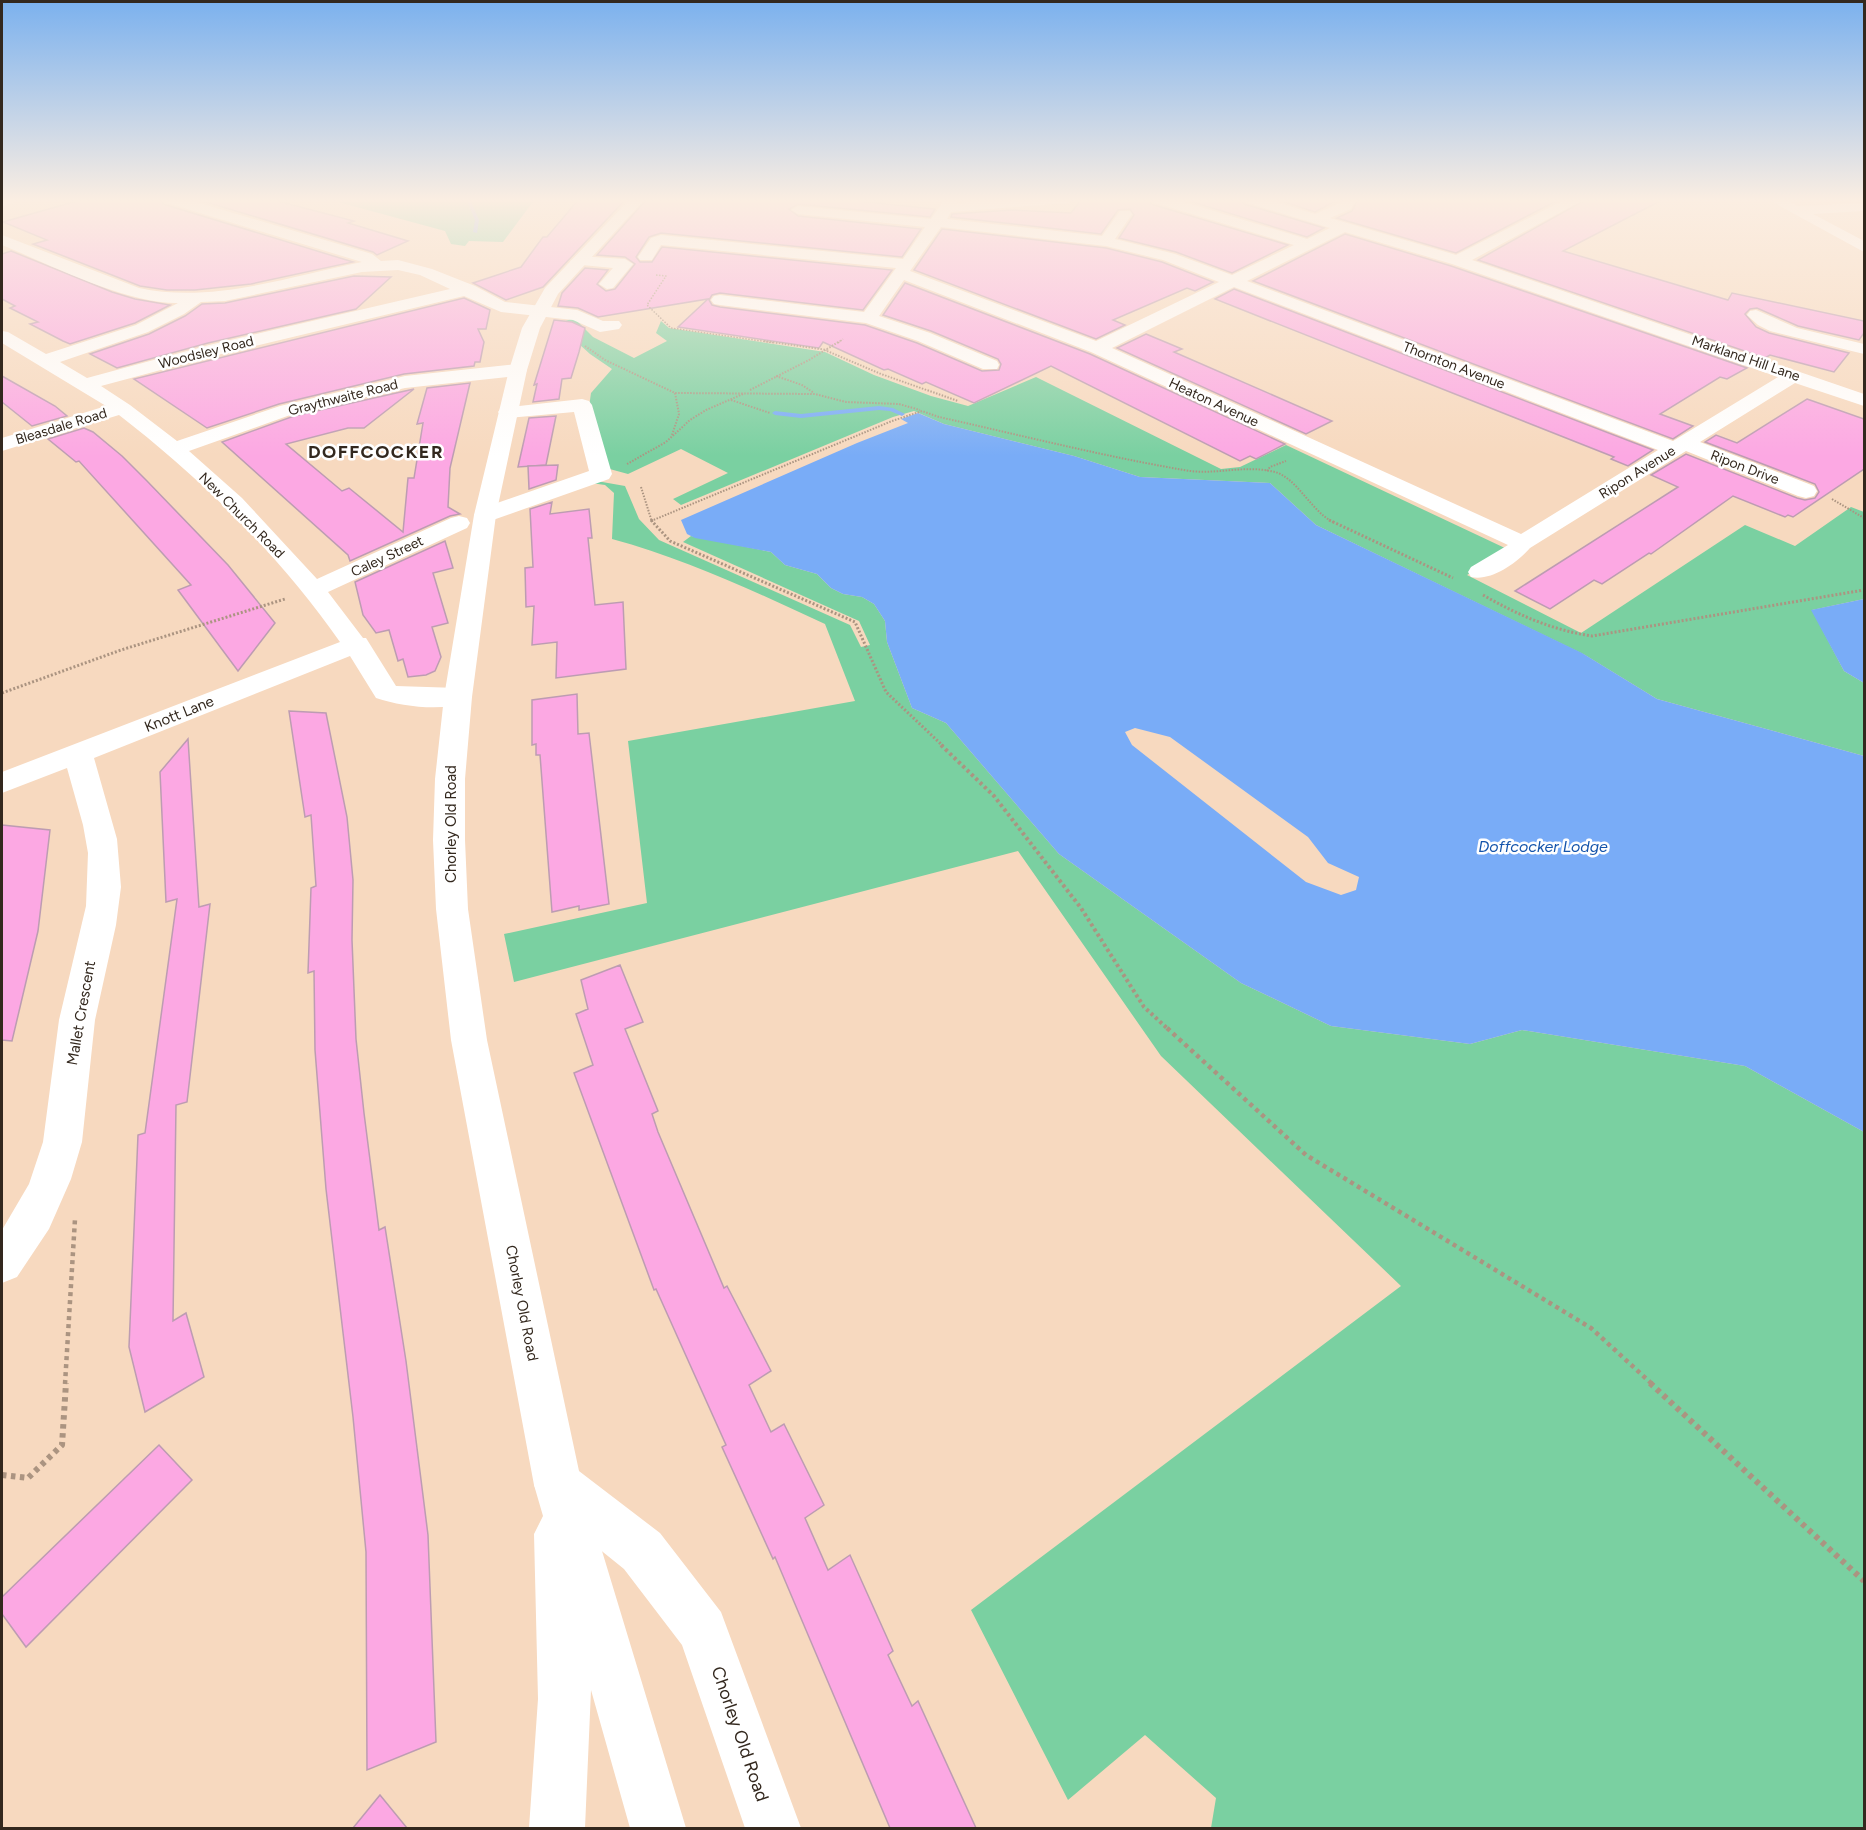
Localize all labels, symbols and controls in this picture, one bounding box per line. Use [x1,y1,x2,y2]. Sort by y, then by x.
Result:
street label: Woodsley Road [157,332,255,373]
street label: Markland Hill Lane [1689,332,1803,385]
street label: Thornton Avenue [1400,338,1508,393]
street label: Heaton Avenue [1166,374,1262,431]
street label: Graythwaite Road [286,376,400,419]
street label: Bleasdale Road [13,405,109,448]
district label: DOFFCOCKER [308,441,444,463]
street label: Ripon Avenue [1596,442,1679,503]
street label: Ripon Drive [1708,447,1782,488]
street label: New Church Road [195,469,288,562]
street label: Caley Street [348,532,426,581]
street label: Knott Lane [142,692,216,736]
street label: Chorley Old Road [442,765,460,883]
water label: Doffcocker Lodge [1478,837,1608,856]
street label: Mallet Crescent [63,959,99,1067]
street label: Chorley Old Road [502,1243,542,1363]
street label: Chorley Old Road [707,1664,773,1804]

